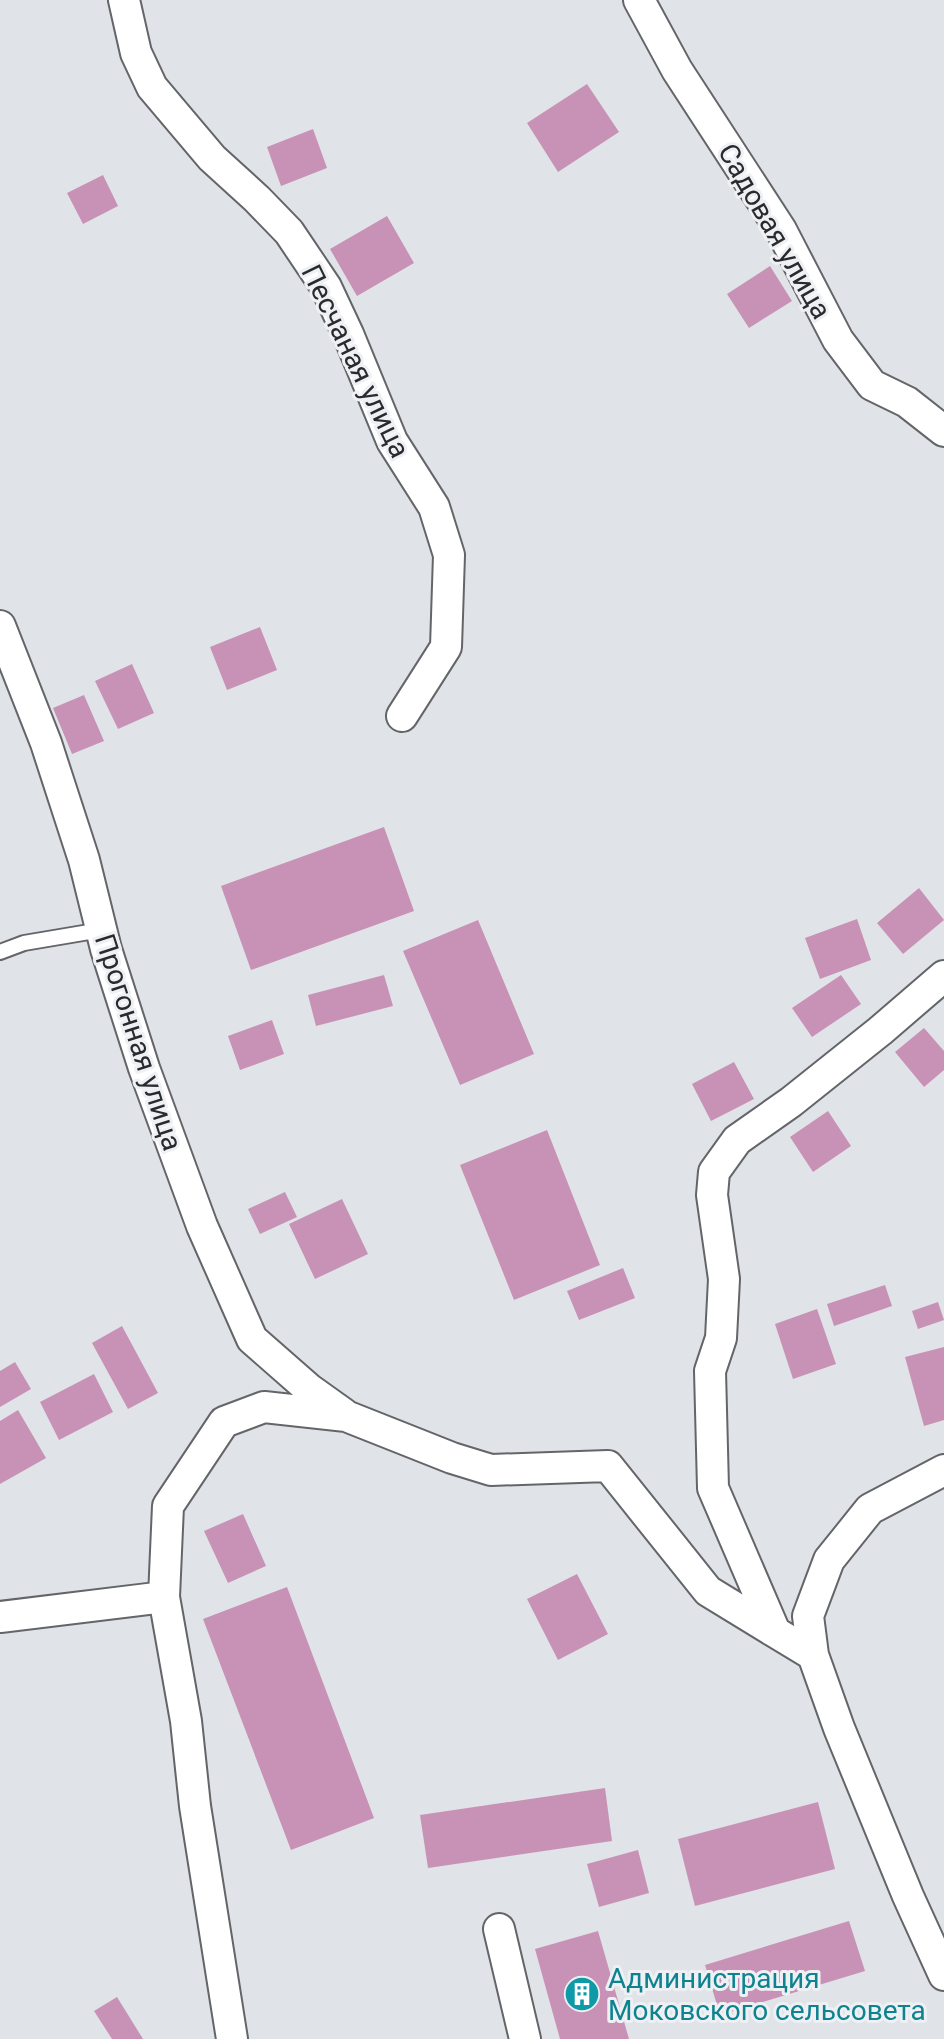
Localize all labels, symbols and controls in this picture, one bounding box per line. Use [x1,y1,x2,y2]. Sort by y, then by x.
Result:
street label: Садовая улица [711,138,838,325]
street label: Песчаная улица [295,259,417,463]
street label: Прогонная улица [88,930,189,1155]
place label: Администрация Моковского сельсовета [608,1962,926,2027]
building icon: Администрация Моковского сельсовета [563,1975,601,2013]

